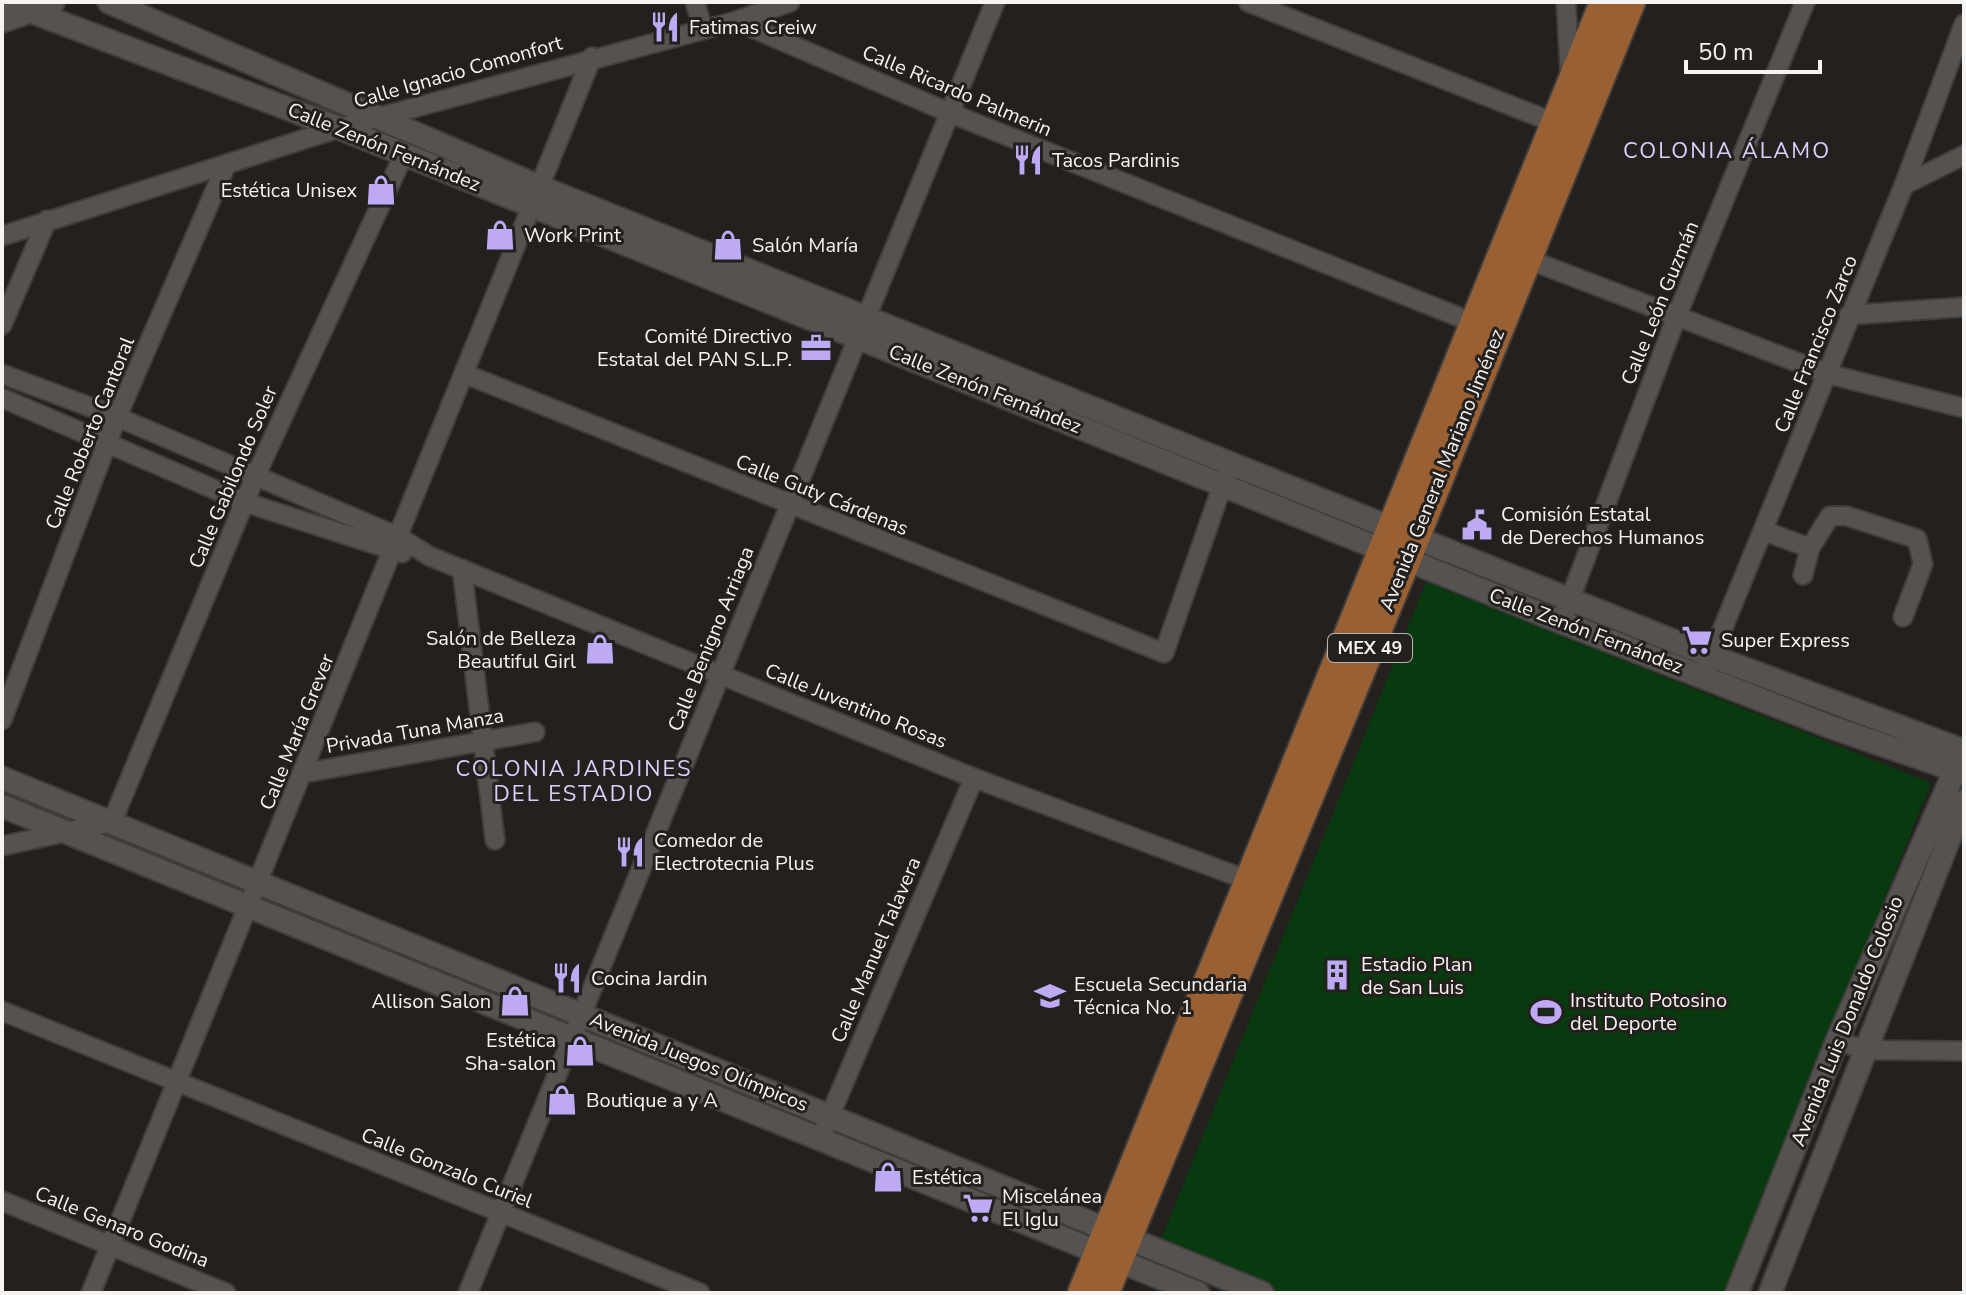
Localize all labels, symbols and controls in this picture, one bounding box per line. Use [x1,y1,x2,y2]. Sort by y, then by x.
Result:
restaurant icon: Fatimas Creiw [648,10,682,44]
place label: Fatimas Creiw [689,14,817,41]
scale bar [1686,24,1820,74]
street label: Calle Ignacio Comonfort [351,29,566,115]
text: 50 m [1698,36,1754,68]
street label: Calle Ricardo Palmerin [858,39,1056,143]
street label: Calle Zenón Fernández [284,96,484,198]
district label: COLONIA ÁLAMO [1623,136,1831,166]
restaurant icon: Tacos Pardinis [1011,143,1045,177]
place label: Tacos Pardinis [1052,147,1180,174]
shop icon: Estética Unisex [364,173,398,207]
place label: Estética Unisex [221,177,357,204]
street label: Calle León Guzmán [1615,217,1705,389]
shop icon: Work Print [483,218,517,252]
place label: Work Print [524,222,622,249]
shop icon: Salón María [711,228,745,262]
place label: Salón María [752,232,858,259]
street label: Calle Francisco Zarco [1768,251,1864,437]
place label: Comité Directivo Estatal del PAN S.L.P. [597,323,792,373]
street label: Avenida General Mariano Jiménez [1373,325,1511,615]
office icon: Comité Directivo Estatal del PAN S.L.P. [799,331,833,365]
street label: Calle Roberto Cantoral [39,333,141,533]
street label: Calle Zenón Fernández [885,338,1085,440]
street label: Calle Gabilondo Soler [182,382,284,572]
street label: Calle Guty Cárdenas [732,448,912,542]
place label: Comisión Estatal de Derechos Humanos [1501,501,1704,551]
public building icon: Comisión Estatal de Derechos Humanos [1460,508,1494,542]
street label: Calle Benigno Arriaga [662,543,760,735]
street label: Calle Zenón Fernández [1485,582,1687,680]
supermarket icon: Super Express [1680,623,1714,657]
place label: Salón de Belleza Beautiful Girl [426,625,576,675]
place label: Super Express [1721,627,1850,654]
shop icon: Salón de Belleza Beautiful Girl [583,632,617,666]
road number: MEX 49 [1328,634,1412,662]
street label: Calle María Grever [253,650,341,814]
street label: Calle Juventino Rosas [761,657,951,755]
street label: Privada Tuna Manza [324,702,506,760]
district label: COLONIA JARDINES DEL ESTADIO [455,754,693,809]
place label: Comedor de Electrotecnia Plus [654,827,814,877]
restaurant icon: Comedor de Electrotecnia Plus [613,835,647,869]
street label: Calle Manuel Talavera [825,853,927,1047]
street label: Avenida Luis Donaldo Colosio [1784,892,1910,1150]
place label: Estadio Plan de San Luis [1361,951,1473,1001]
building icon: Estadio Plan de San Luis [1320,958,1354,992]
restaurant icon: Cocina Jardin [550,961,584,995]
place label: Cocina Jardin [591,965,708,992]
place label: Escuela Secundaria Técnica No. 1 [1074,971,1247,1021]
school or university icon: Escuela Secundaria Técnica No. 1 [1033,979,1067,1013]
shop icon: Allison Salon [498,984,532,1018]
place label: Instituto Potosino del Deporte [1570,987,1727,1037]
place label: Allison Salon [372,988,491,1015]
sports icon: Instituto Potosino del Deporte [1529,995,1563,1029]
street label: Avenida Juegos Olímpicos [586,1006,812,1118]
place label: Estética Sha-salon [465,1027,556,1077]
shop icon: Estética Sha-salon [563,1034,597,1068]
shop icon: Boutique a y A [545,1083,579,1117]
place label: Boutique a y A [586,1087,718,1114]
street label: Calle Gonzalo Curiel [357,1121,537,1215]
shop icon: Estética [871,1160,905,1194]
place label: Estética [912,1164,982,1191]
street label: Calle Genaro Godina [31,1180,213,1274]
place label: Miscelánea El Iglu [1002,1183,1102,1233]
supermarket icon: Miscelánea El Iglu [961,1191,995,1225]

